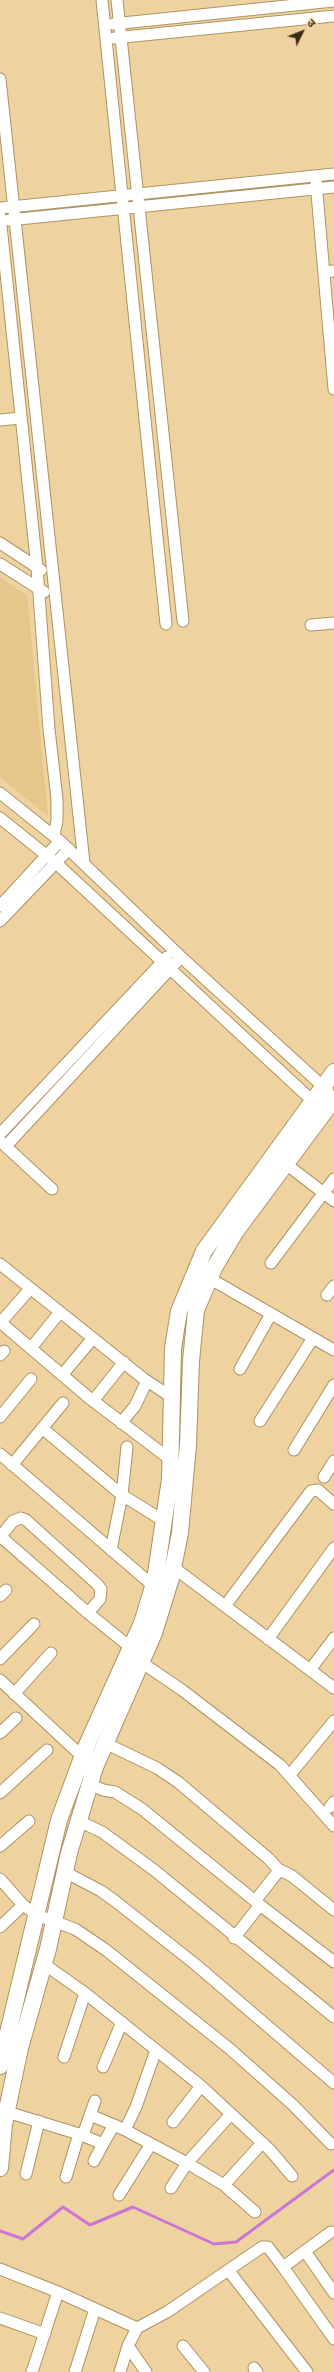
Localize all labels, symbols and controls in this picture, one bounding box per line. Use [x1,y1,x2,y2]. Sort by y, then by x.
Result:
north arrow [282,12,322,52]
text: उ [303,17,318,31]

